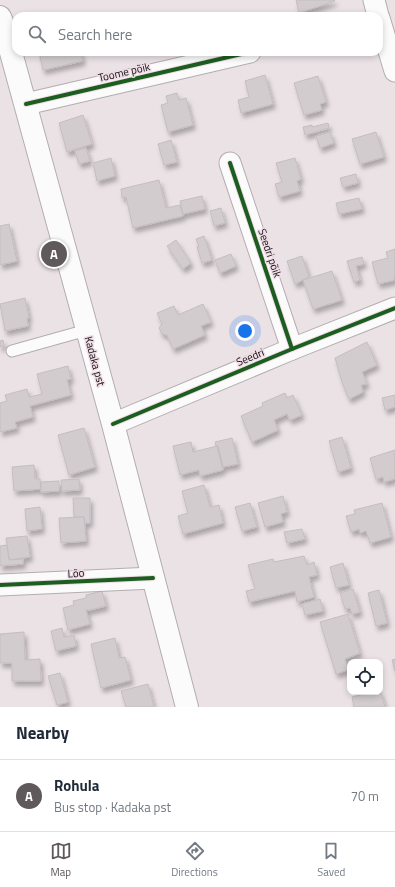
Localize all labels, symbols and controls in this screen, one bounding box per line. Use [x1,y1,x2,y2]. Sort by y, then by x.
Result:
search box [12,12,383,56]
icon: search [26,23,48,45]
text: Search here [58,23,132,46]
street label: Toome põik [96,58,152,86]
street label: Seedri põik [254,226,286,280]
pin: A [41,239,67,269]
your location [235,321,255,341]
street label: Kadaka pst [81,334,109,388]
street label: Seedri [233,344,267,370]
street label: Lõo [67,565,85,581]
map controls [347,659,383,695]
button: locate [347,659,383,695]
text: Nearby [16,720,69,746]
text: Rohula [54,774,99,797]
text: A [25,786,33,806]
text: 70 m [351,786,379,806]
text: Bus stop · Kadaka pst [54,797,171,817]
tab: Map [50,840,72,880]
tab: Directions [171,840,218,880]
tab: Saved [317,840,345,880]

